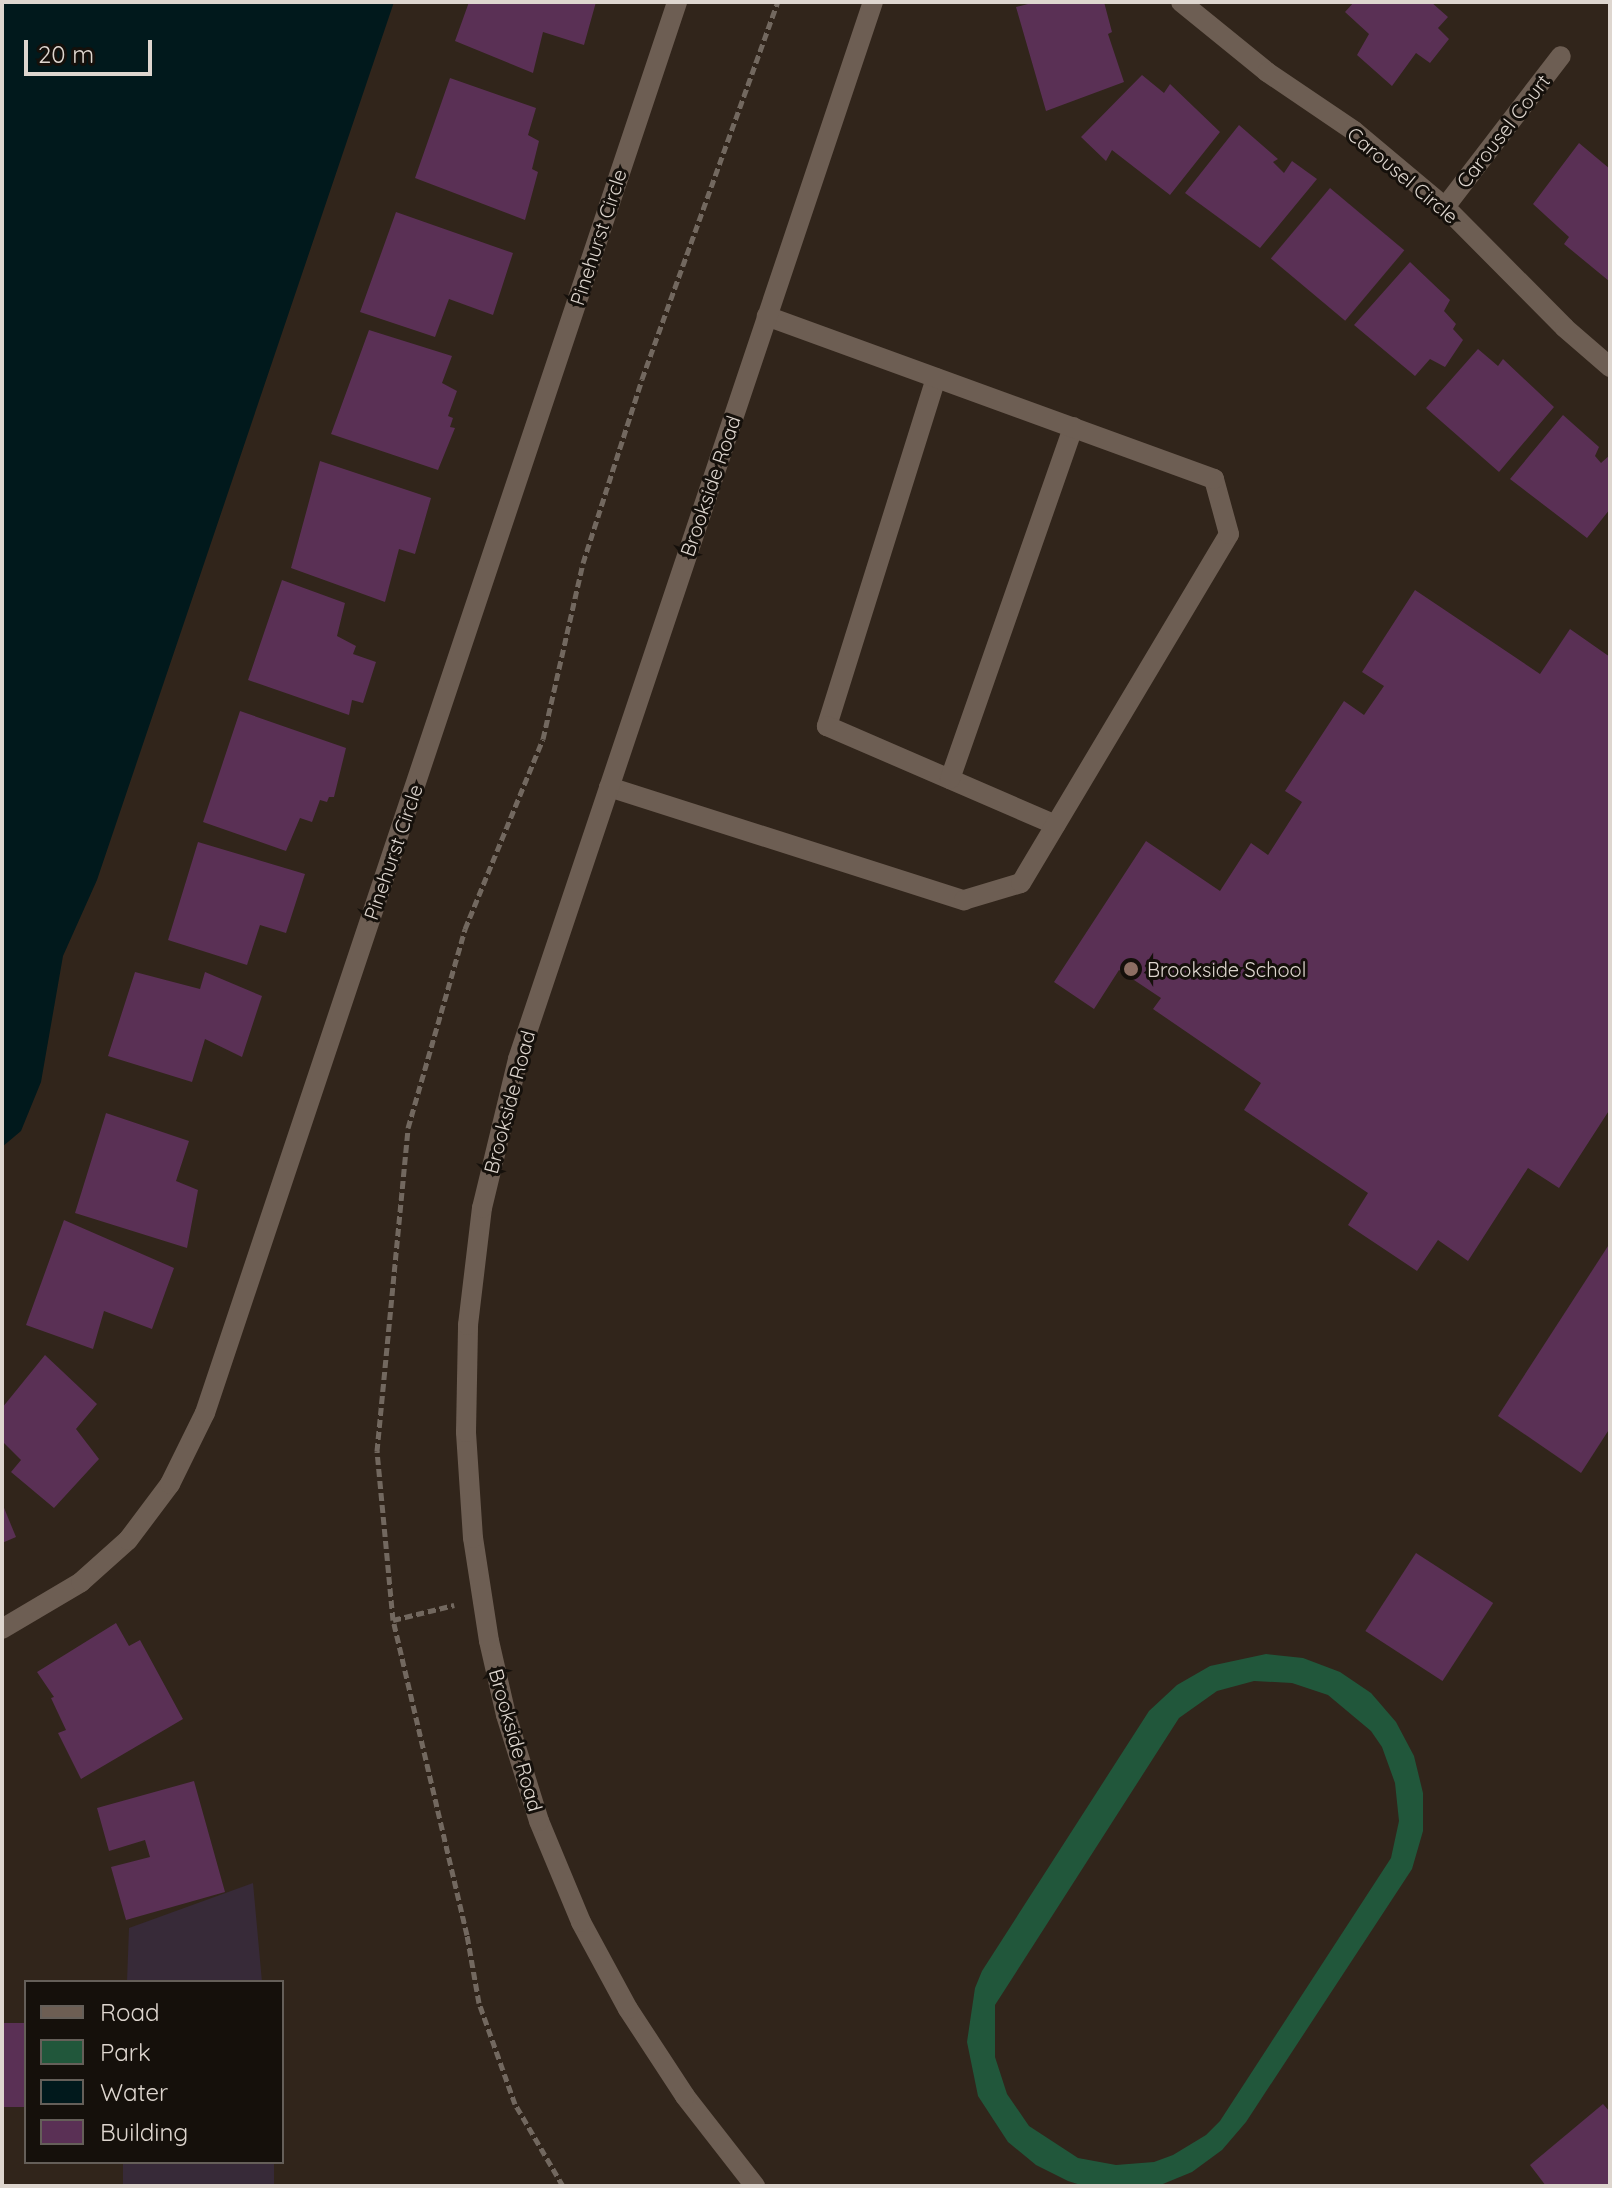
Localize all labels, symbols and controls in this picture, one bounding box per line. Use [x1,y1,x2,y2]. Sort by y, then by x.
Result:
scale bar [28,24,156,74]
text: 20 m [38,39,94,69]
street label: Carousel Court [1451,69,1555,193]
street label: Carousel Circle [1343,122,1463,228]
street label: Pinehurst Circle [565,166,631,308]
street label: Brookside Road [675,413,745,559]
street label: Pinehurst Circle [359,781,427,923]
place label: Brookside School [1147,957,1306,981]
marker: Brookside School [1122,960,1140,978]
street label: Brookside Road [478,1028,540,1176]
street label: Brookside Road [484,1666,548,1814]
legend [24,1980,284,2164]
text: Road [100,1997,160,2027]
text: Park [100,2037,151,2067]
text: Water [100,2077,168,2107]
text: Building [100,2117,188,2147]

